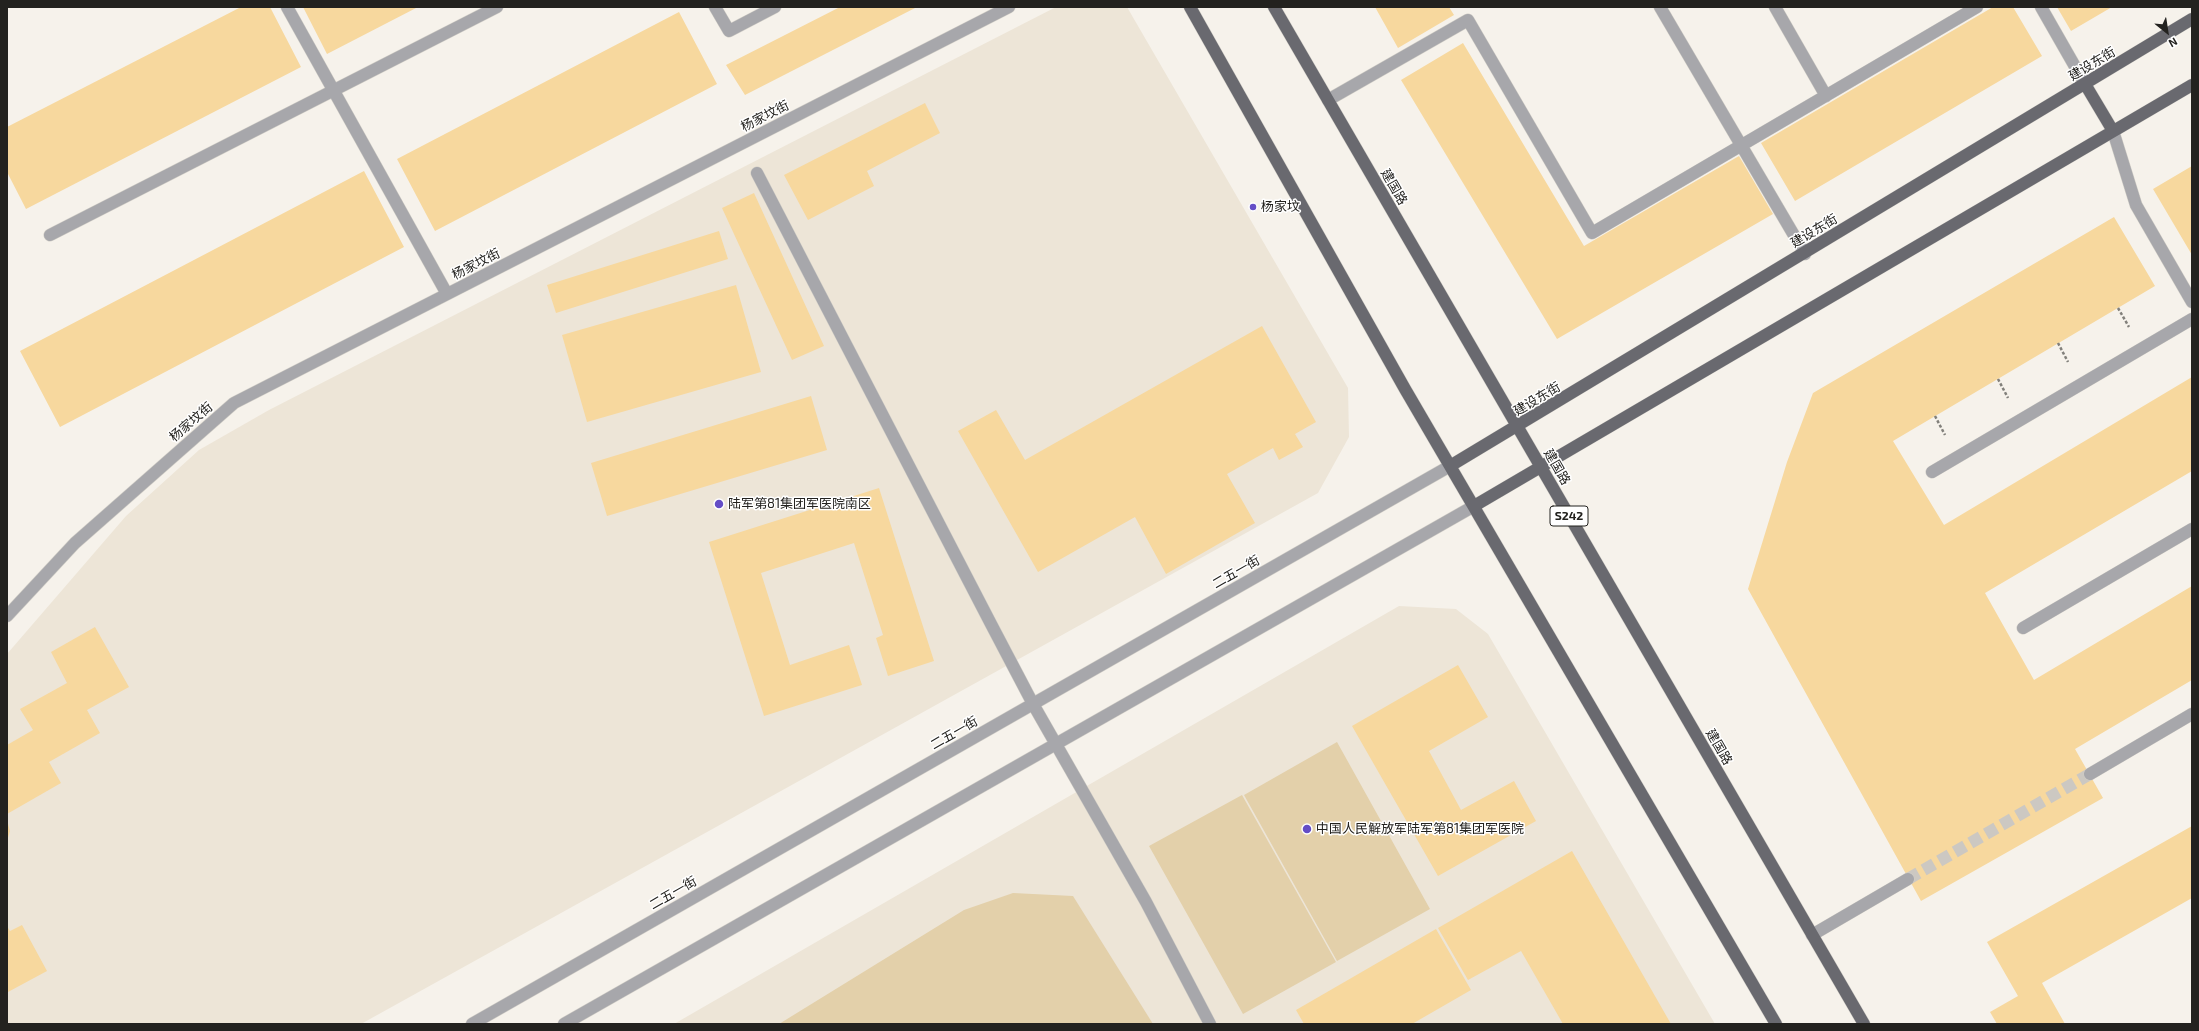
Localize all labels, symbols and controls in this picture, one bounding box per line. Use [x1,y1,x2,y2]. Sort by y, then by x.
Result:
north arrow [2147,12,2187,52]
text: N [2167,35,2180,50]
street label: 建设东街 [2066,44,2118,84]
street label: 杨家坟街 [738,97,792,135]
street label: 建国路 [1377,166,1411,208]
place label: 杨家坟 [1261,199,1300,215]
marker: 杨家坟 [1248,202,1258,212]
street label: 建设东街 [1788,211,1840,251]
street label: 杨家坟街 [449,245,503,283]
street label: 建设东街 [1511,379,1563,419]
street label: 杨家坟街 [166,399,216,445]
street label: 建国路 [1540,446,1574,488]
place label: 陆军第81集团军医院南区 [728,496,871,512]
marker: 陆军第81集团军医院南区 [713,498,725,510]
road number: S242 [1550,506,1588,526]
street label: 二五一街 [1210,552,1262,592]
street label: 二五一街 [928,713,980,753]
street label: 建国路 [1702,726,1736,768]
place label: 中国人民解放军陆军第81集团军医院 [1316,821,1524,837]
marker: 中国人民解放军陆军第81集团军医院 [1301,823,1313,835]
street label: 二五一街 [647,873,699,913]

